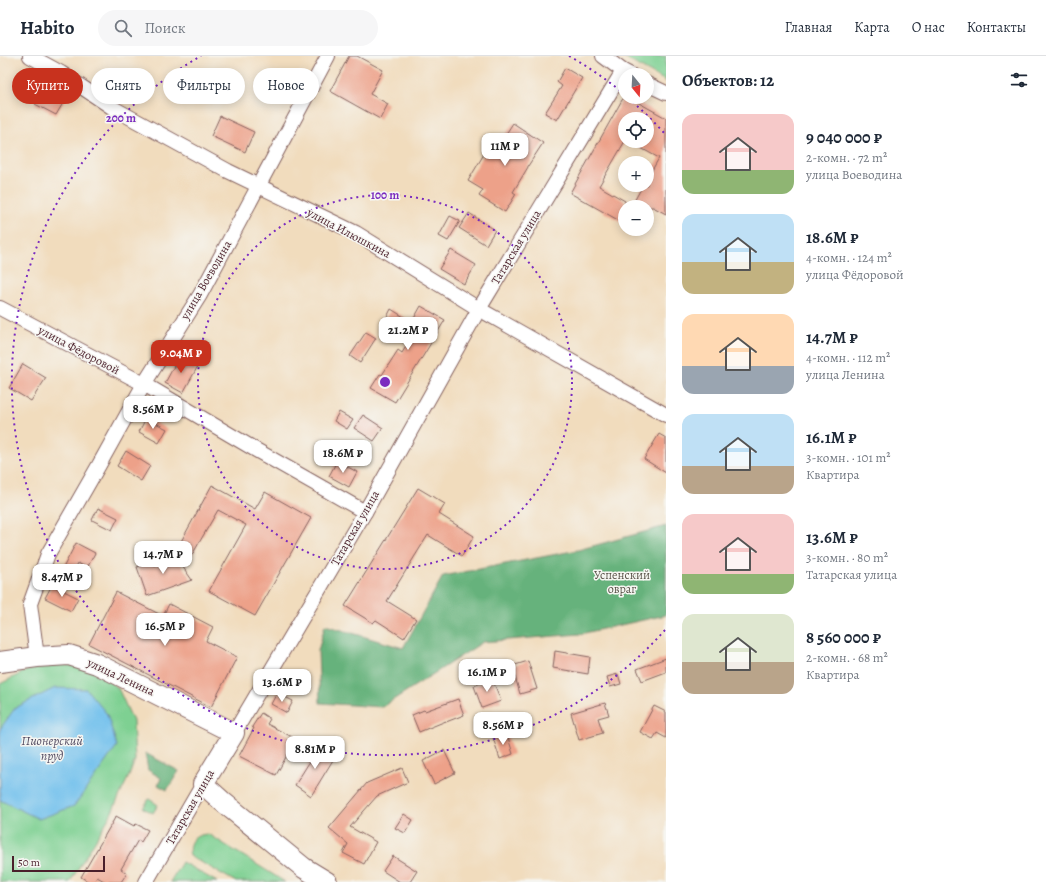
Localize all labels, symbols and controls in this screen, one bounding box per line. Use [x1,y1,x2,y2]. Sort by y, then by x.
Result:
search box [98,10,378,46]
text: Habito [20,15,74,41]
icon: search [112,17,134,39]
text: Поиск [144,18,186,38]
text: Главная [785,18,832,37]
text: Карта [854,18,890,37]
text: О нас [912,18,945,37]
text: Контакты [967,18,1026,37]
chip: Купить [12,68,83,104]
chip: Снять [91,68,155,104]
chip: Фильтры [163,68,245,104]
chip: Новое [253,68,319,104]
north arrow [618,68,654,104]
map controls [618,68,654,236]
text: Объектов: 12 [682,69,774,92]
icon: filters [1008,69,1030,91]
text: 200 m [106,110,136,126]
button: locate [618,112,654,148]
text: 9 040 000 ₽ [806,126,882,149]
icon: home [714,130,762,178]
pin: 11M ₽ [477,133,533,167]
text: 11M ₽ [490,137,520,154]
text: 2-комн. · 72 m² [806,149,887,166]
button: + [618,156,654,192]
text: улица Воеводина [806,166,902,183]
text: 100 m [371,187,399,203]
button: − [618,200,654,236]
street label: улица Илюшкина [304,204,394,262]
street label: Татарская улица [487,206,545,287]
text: 18.6M ₽ [806,226,859,249]
icon: home [714,230,762,278]
street label: улица Воеводина [176,237,235,323]
text: 4-комн. · 124 m² [806,249,892,266]
text: улица Фёдоровой [806,266,904,283]
pin: 21.2M ₽ [371,317,445,351]
street label: улица Фёдоровой [35,321,123,378]
text: 21.2M ₽ [388,321,428,338]
text: 14.7M ₽ [806,326,858,349]
icon: home [714,330,762,378]
pin: 9.04M ₽ [144,340,218,374]
text: 9.04M ₽ [160,344,202,361]
text: 4-комн. · 112 m² [806,349,890,366]
text: улица Ленина [806,366,885,383]
centre of rings [378,375,392,389]
pin: 8.56M ₽ [116,396,190,430]
text: 8.56M ₽ [132,400,174,417]
text: 16.1M ₽ [806,426,857,449]
icon: home [714,430,762,478]
pin: 18.6M ₽ [306,440,380,474]
text: 18.6M ₽ [323,444,363,461]
text: 3-комн. · 101 m² [806,449,891,466]
text: Квартира [806,466,860,483]
street label: Татарская улица [327,487,383,568]
text: 13.6M ₽ [806,526,858,549]
icon: home [714,530,762,578]
pin: 14.7M ₽ [126,541,200,575]
text: 14.7M ₽ [143,545,183,562]
text: 3-комн. · 80 m² [806,549,888,566]
pin: 8.47M ₽ [25,564,99,598]
text: Татарская улица [806,566,897,583]
park label: Успенский овраг [594,567,650,597]
text: 8.47M ₽ [41,568,83,585]
pin: 16.5M ₽ [128,613,202,647]
text: 16.5M ₽ [145,617,185,634]
text: 8 560 000 ₽ [806,626,881,649]
icon: home [714,630,762,678]
text: 2-комн. · 68 m² [806,649,888,666]
street label: улица Ленина [84,654,158,700]
pin: 16.1M ₽ [450,659,524,693]
text: 16.1M ₽ [468,663,506,680]
text: Квартира [806,666,860,683]
pin: 13.6M ₽ [245,669,319,703]
text: 13.6M ₽ [262,673,302,690]
pin: 8.56M ₽ [466,712,540,746]
text: 8.56M ₽ [482,716,524,733]
water label: Пионерский пруд [21,732,83,764]
pin: 8.81M ₽ [278,736,352,770]
text: 8.81M ₽ [295,740,335,757]
street label: Татарская улица [162,766,218,847]
scale bar [12,854,105,873]
text: 50 m [18,855,40,870]

